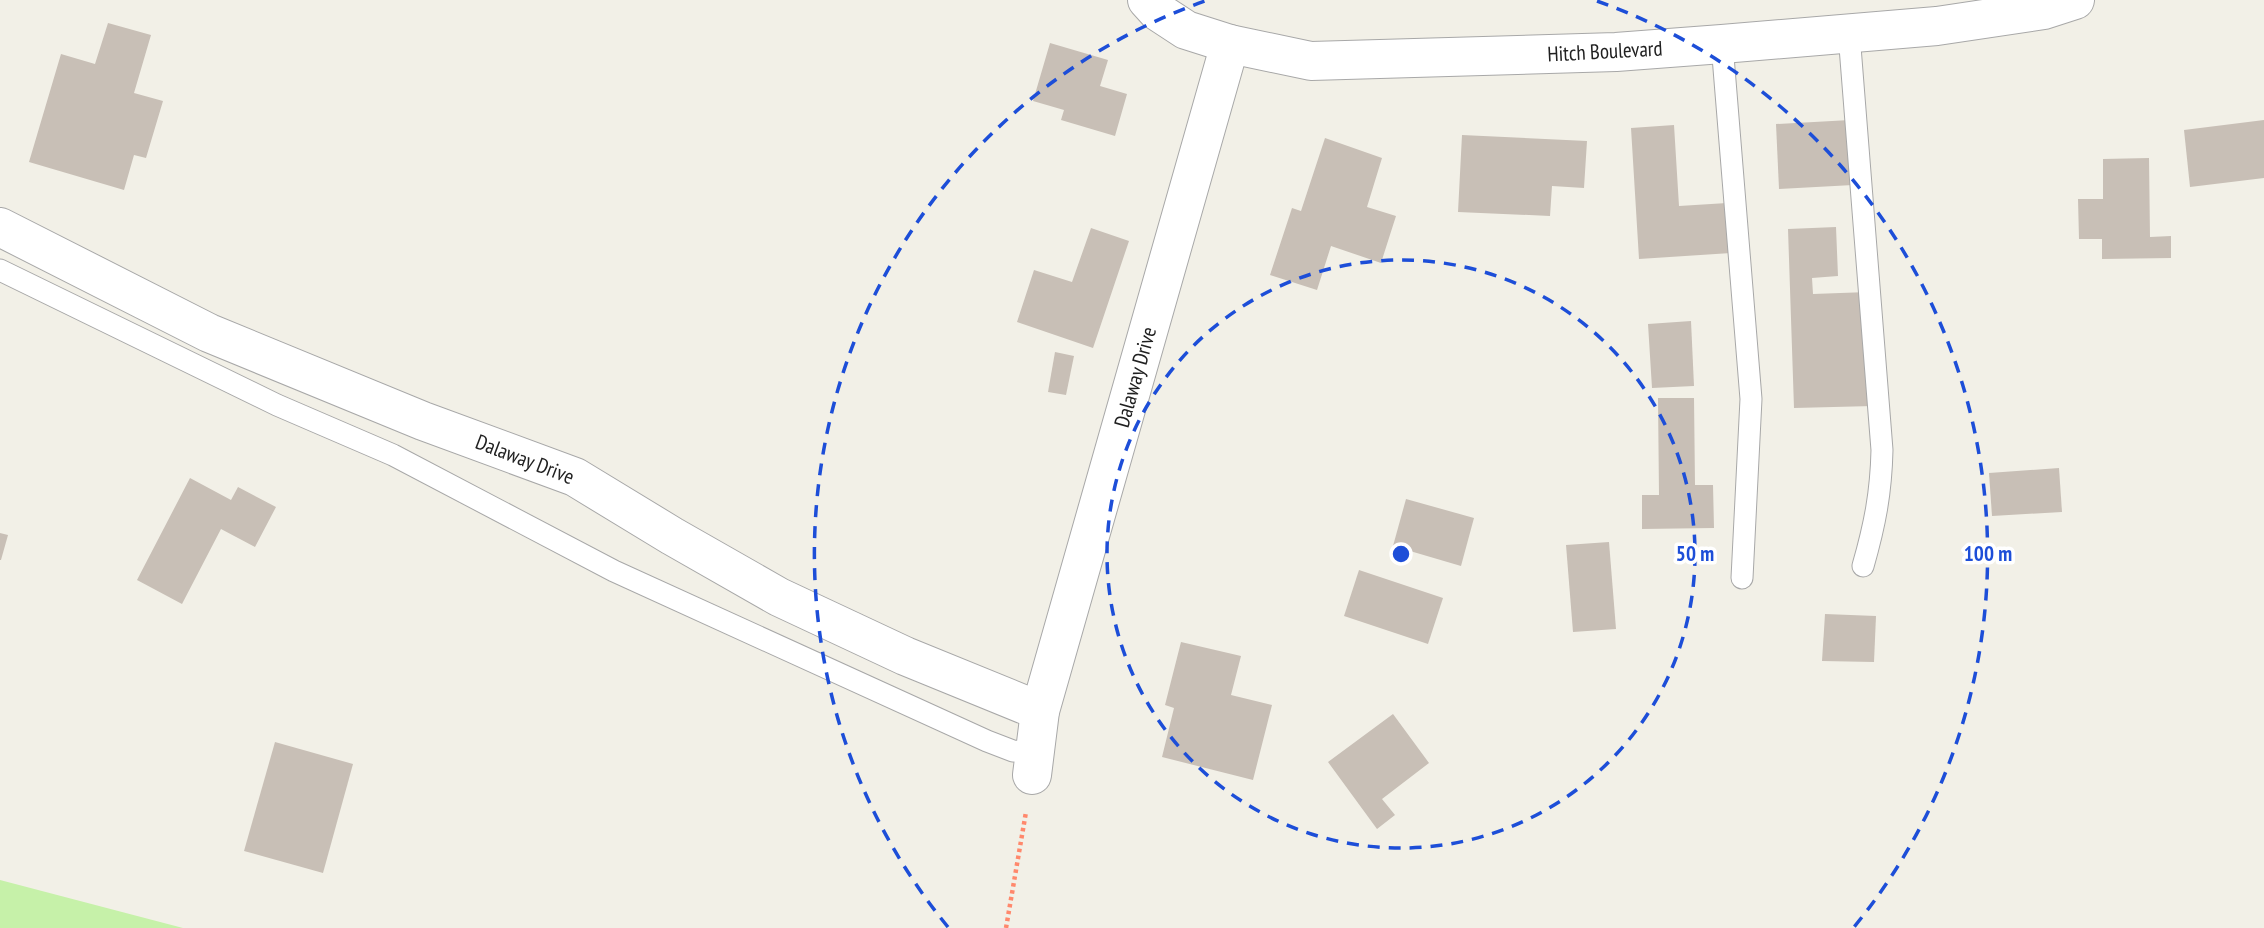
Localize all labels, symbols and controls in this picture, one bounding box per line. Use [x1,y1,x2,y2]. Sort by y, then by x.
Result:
street label: Hitch Boulevard [1547,35,1663,67]
street label: Dalaway Drive [1108,324,1162,430]
street label: Dalaway Drive [472,428,578,490]
text: 50 m [1676,540,1714,567]
text: 100 m [1964,540,2012,567]
centre of rings [1389,542,1413,566]

